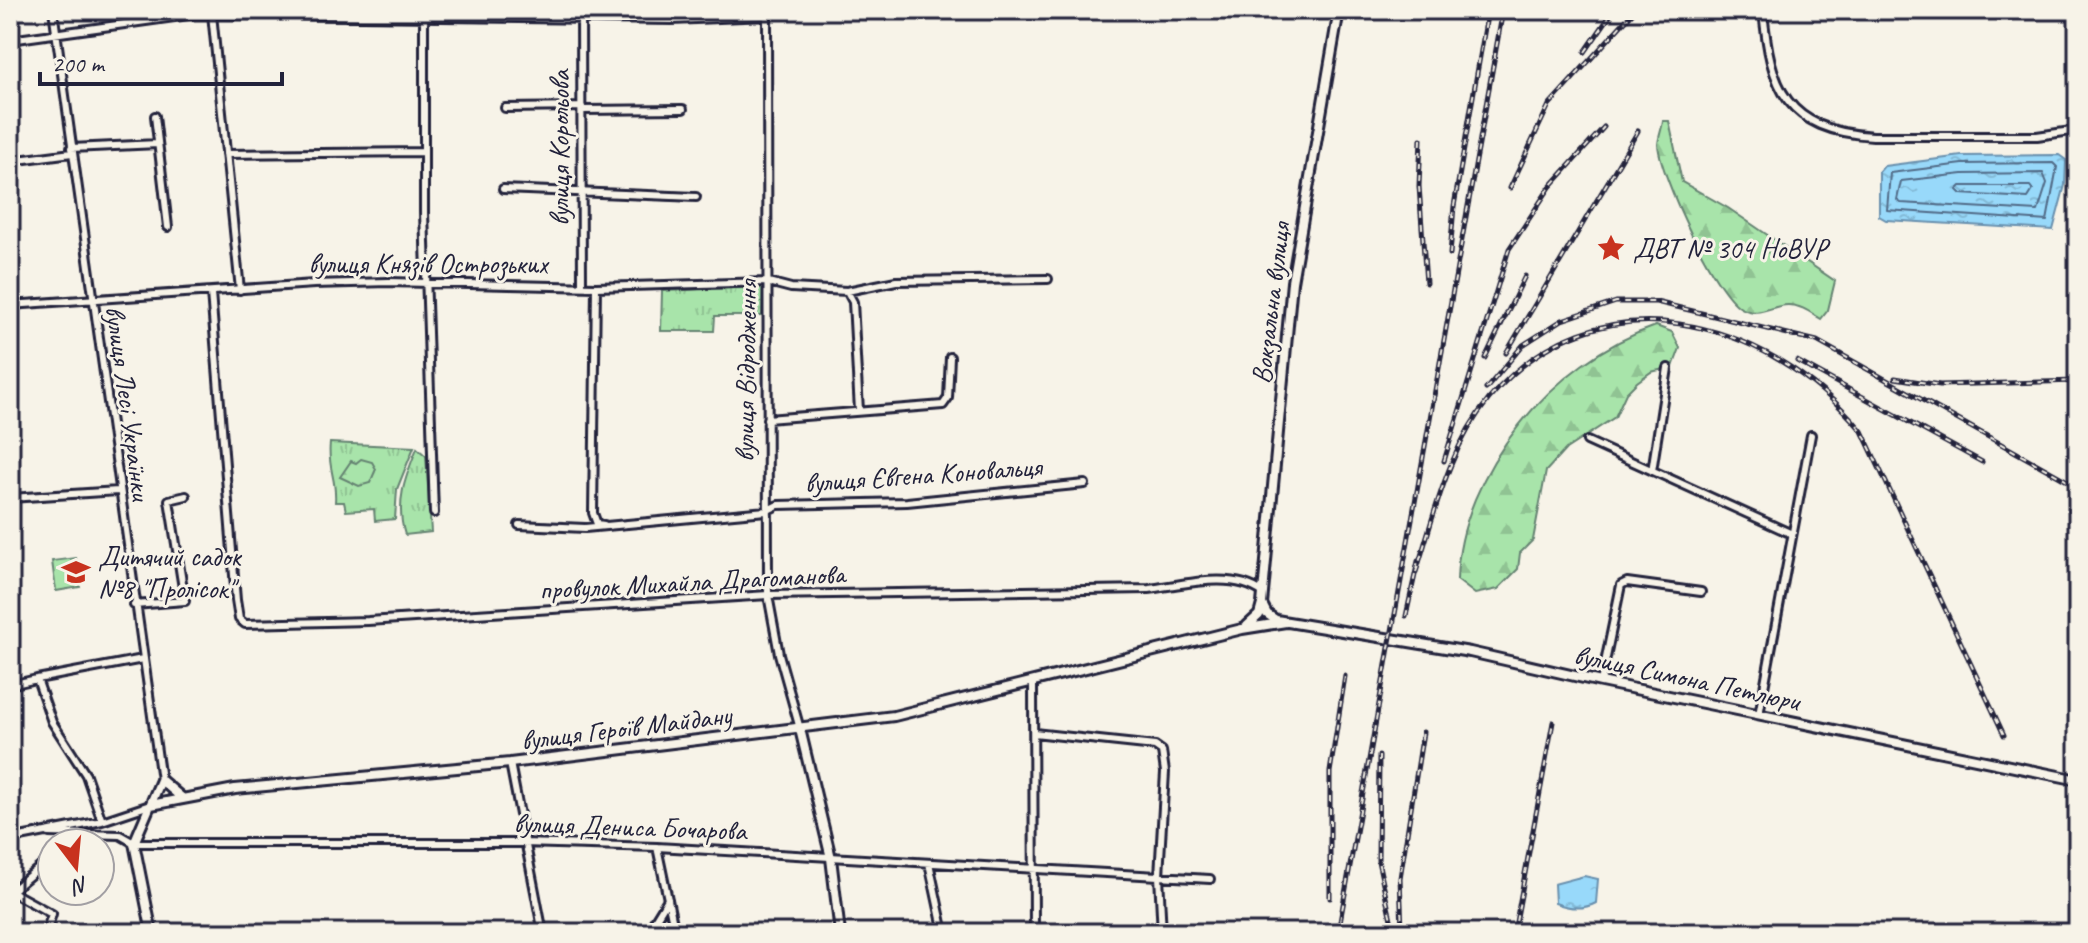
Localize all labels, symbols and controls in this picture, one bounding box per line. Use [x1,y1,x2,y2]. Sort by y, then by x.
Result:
scale bar [40,36,282,86]
text: 200 m [52,49,106,79]
street label: вулиця Корольова [542,68,577,226]
street label: Вокзальна вулиця [1243,218,1298,386]
place label: ДВТ № 304 НоВУР [1633,231,1831,266]
place icon: ДВТ № 304 НоВУР [1596,233,1626,263]
street label: вулиця Князів Острозьких [308,246,550,281]
street label: вулиця Відродження [726,277,765,462]
street label: вулиця Лесі Українки [98,303,160,504]
street label: вулиця Євгена Коновальця [803,449,1045,500]
place label: Дитячий садок №8 "Пролісок" [98,539,243,606]
street label: провулок Михайла Драгоманова [538,556,848,607]
school or university icon: Дитячий садок №8 "Пролісок" [61,557,91,587]
street label: вулиця Симона Петлюри [1571,637,1806,719]
street label: вулиця Героїв Майдану [519,697,736,758]
street label: вулиця Дениса Бочарова [513,805,749,848]
north arrow [36,827,116,907]
text: N [68,870,92,902]

